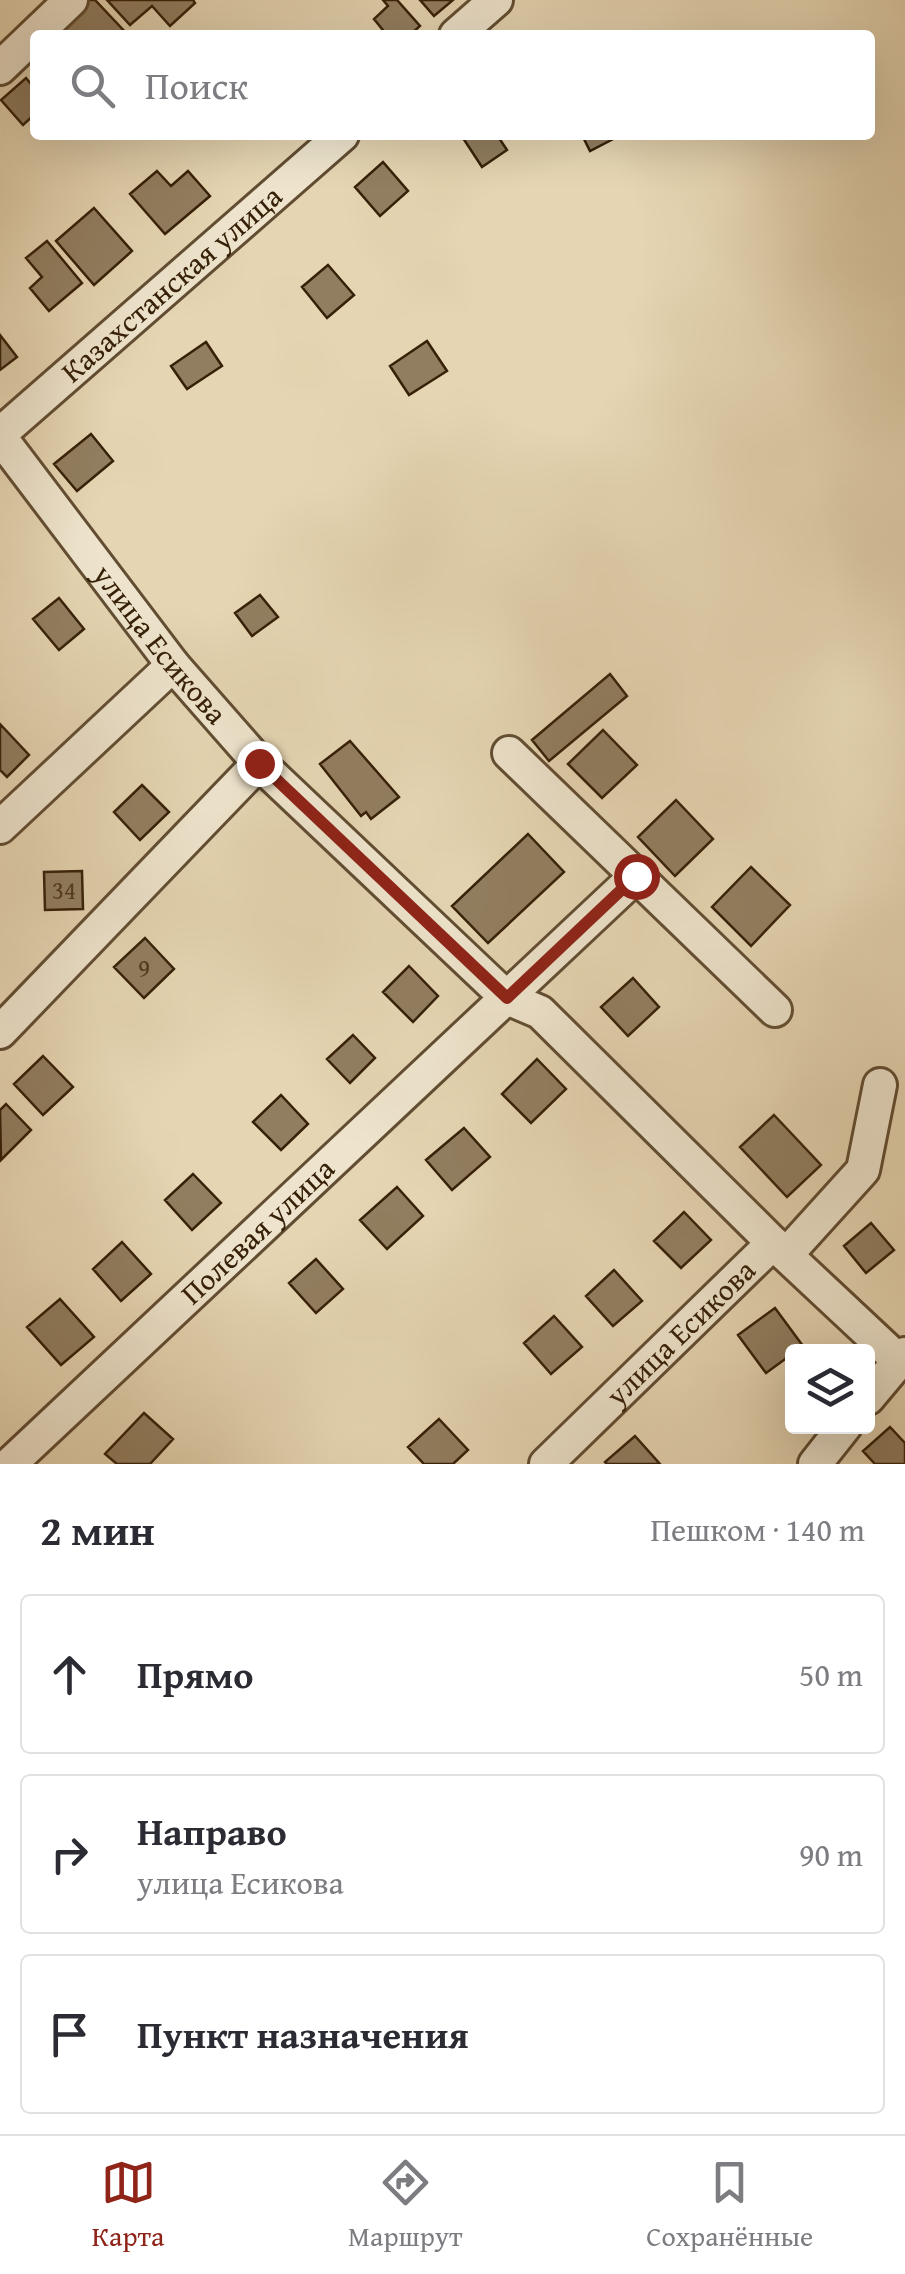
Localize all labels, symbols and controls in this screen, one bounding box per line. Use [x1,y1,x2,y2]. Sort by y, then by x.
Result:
search box [30,30,875,140]
text: Поиск [145,57,248,113]
icon: search [65,58,120,113]
street label: Казахстанская улица [51,174,292,392]
street label: улица Есикова [82,554,239,734]
route end [237,741,283,787]
route start [614,854,660,900]
house number: 34 [52,872,76,908]
house number: 9 [138,950,150,986]
street label: Полевая улица [170,1147,345,1314]
street label: улица Есикова [594,1248,765,1416]
map controls [785,1344,875,1434]
button: layers [785,1344,875,1434]
text: 2 мин [40,1499,155,1560]
text: Пешком · 140 m [650,1506,865,1553]
text: Прямо [137,1646,253,1702]
icon: ahead [42,1647,97,1702]
text: 50 m [799,1651,863,1698]
text: Направо [137,1803,287,1859]
icon: right [42,1827,97,1882]
text: 90 m [799,1831,863,1878]
text: улица Есикова [137,1859,344,1906]
text: Пункт назначения [137,2006,469,2062]
icon: arrive [42,2007,97,2062]
tab: Карта [92,2155,164,2256]
tab: Маршрут [348,2155,463,2256]
tab: Сохранённые [646,2155,813,2256]

